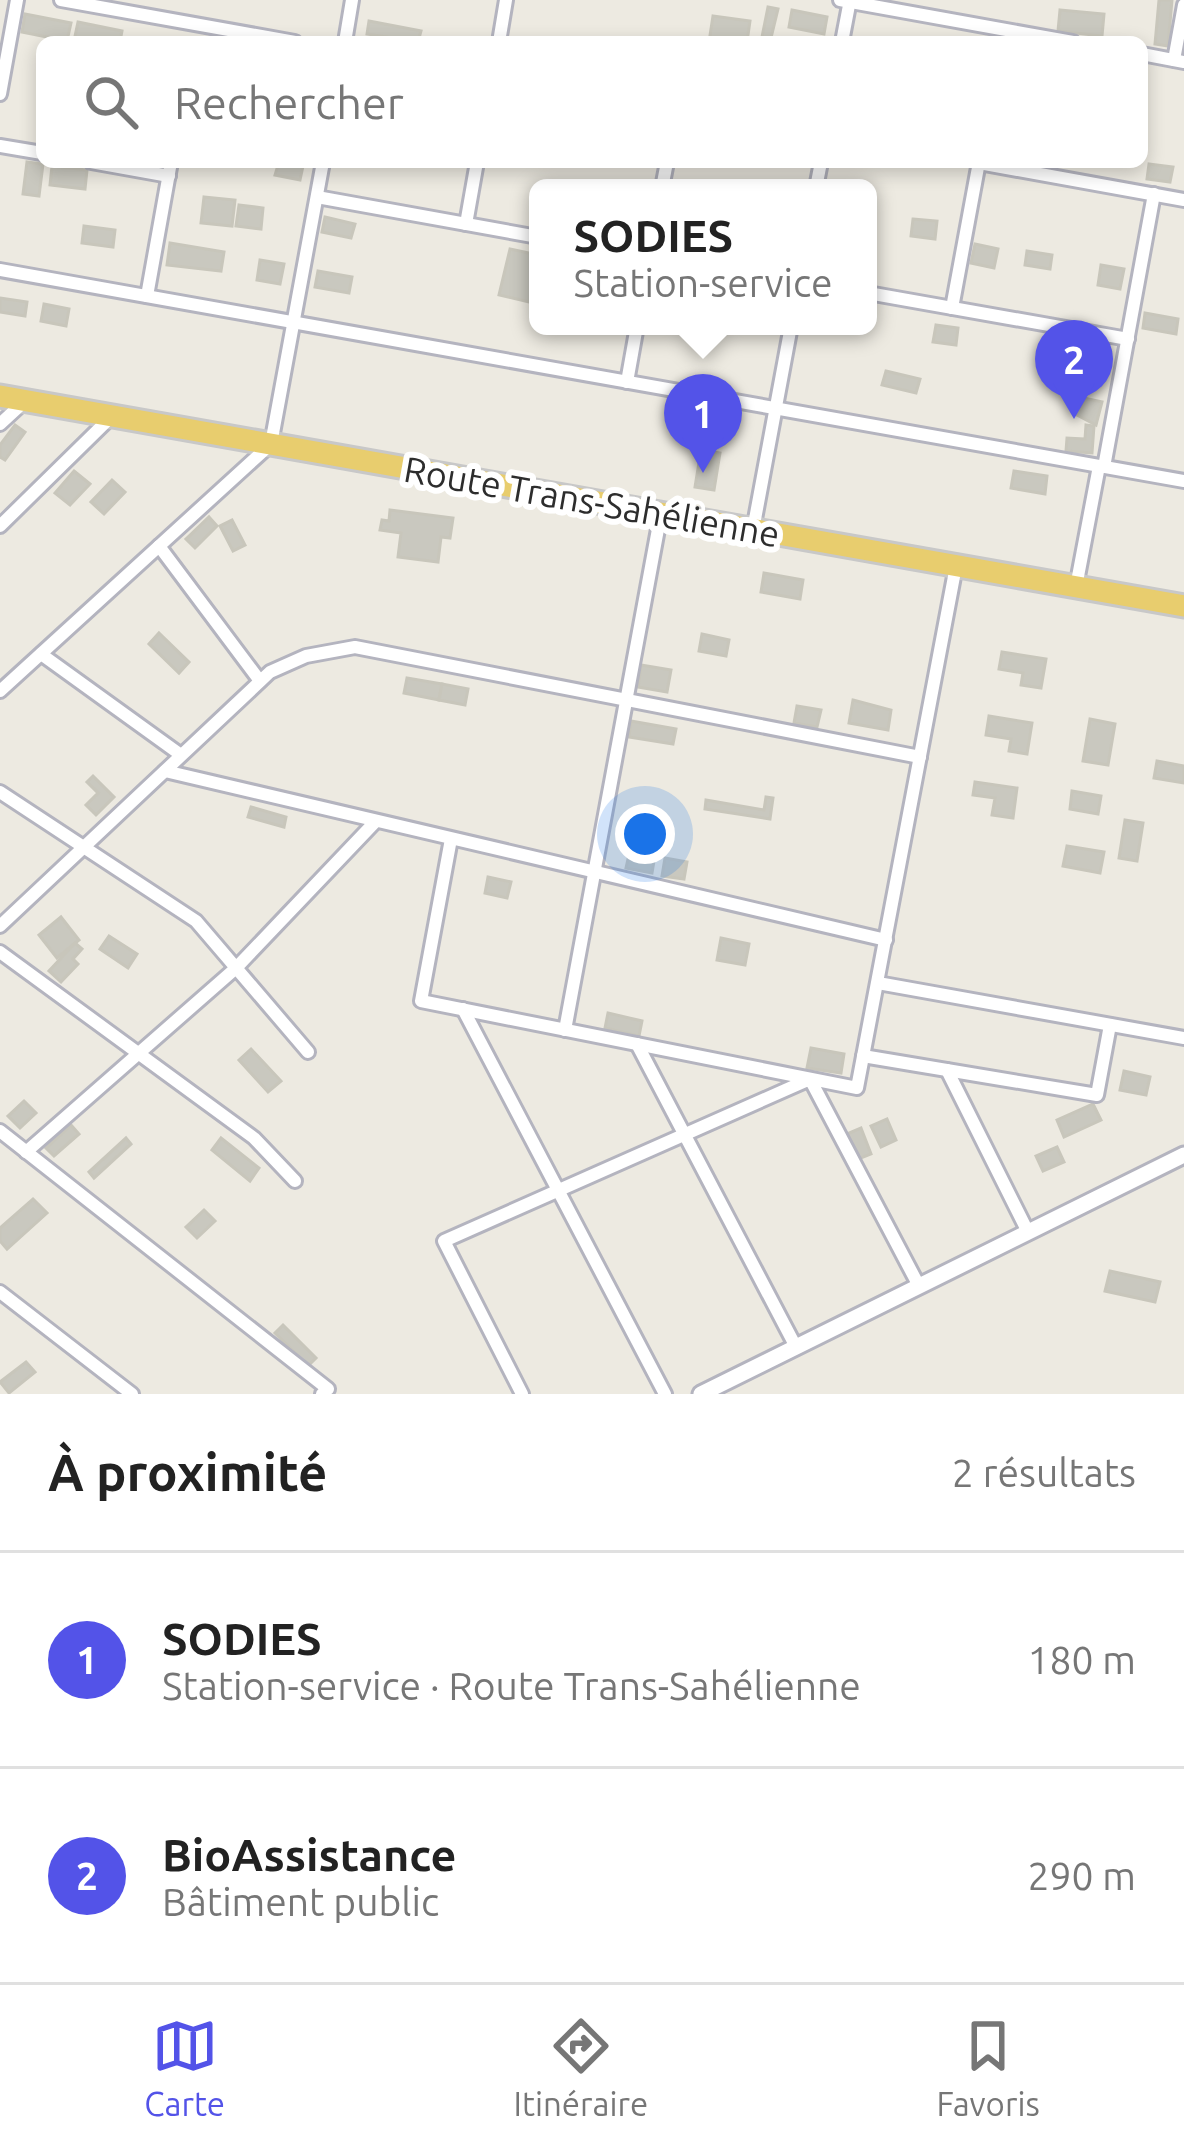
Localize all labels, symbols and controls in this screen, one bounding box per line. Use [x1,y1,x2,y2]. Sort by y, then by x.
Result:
search box [36,36,1148,168]
icon: search [78,69,144,135]
text: Rechercher [174,77,404,128]
popup [529,179,877,335]
text: SODIES [573,210,733,261]
text: Station-service [573,261,833,304]
pin: 2 [1035,320,1113,419]
pin: 1 [664,374,742,473]
street label: Route Trans-Sahélienne [401,448,783,554]
your location [615,804,675,864]
text: À proximité [48,1443,327,1501]
text: 2 résultats [952,1451,1136,1494]
text: SODIES [162,1613,322,1664]
text: 1 [76,1638,98,1681]
text: 180 m [1027,1638,1136,1681]
text: Station-service · Route Trans-Sahélienne [162,1664,861,1707]
text: BioAssistance [162,1829,456,1880]
text: 2 [76,1854,98,1897]
text: 290 m [1027,1854,1136,1897]
text: Bâtiment public [162,1880,439,1923]
tab: Carte [144,2013,225,2122]
tab: Itinéraire [513,2013,648,2122]
tab: Favoris [937,2013,1040,2122]

